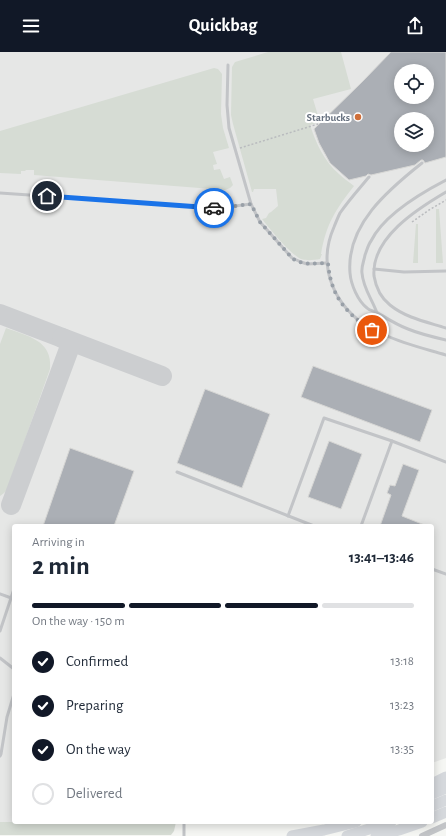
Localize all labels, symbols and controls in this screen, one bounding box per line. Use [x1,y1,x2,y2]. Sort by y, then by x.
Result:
icon: menu [20,15,42,37]
icon: share [404,15,426,37]
text: Quickbag [189,17,257,35]
map controls [394,64,434,152]
button: locate [394,64,434,104]
place label: Starbucks [306,112,350,123]
marker: Starbucks [353,112,363,122]
button: layers [394,112,434,152]
pin [30,179,64,213]
icon: home [36,185,58,207]
courier [194,188,234,228]
icon: car [203,197,225,219]
pin [355,313,389,347]
icon: bag [361,319,383,341]
text: Arriving in [32,536,85,549]
text: 13:41–13:46 [349,550,414,565]
text: 2 min [32,553,90,579]
text: On the way · 150 m [32,615,125,628]
icon: check [32,651,54,673]
text: Confirmed [66,654,128,669]
text: 13:18 [391,655,414,668]
icon: check [32,695,54,717]
text: Preparing [66,698,123,713]
text: 13:23 [390,699,414,712]
icon: check [32,739,54,761]
text: On the way [66,742,131,757]
text: 13:35 [390,743,414,756]
text: Delivered [66,786,123,801]

